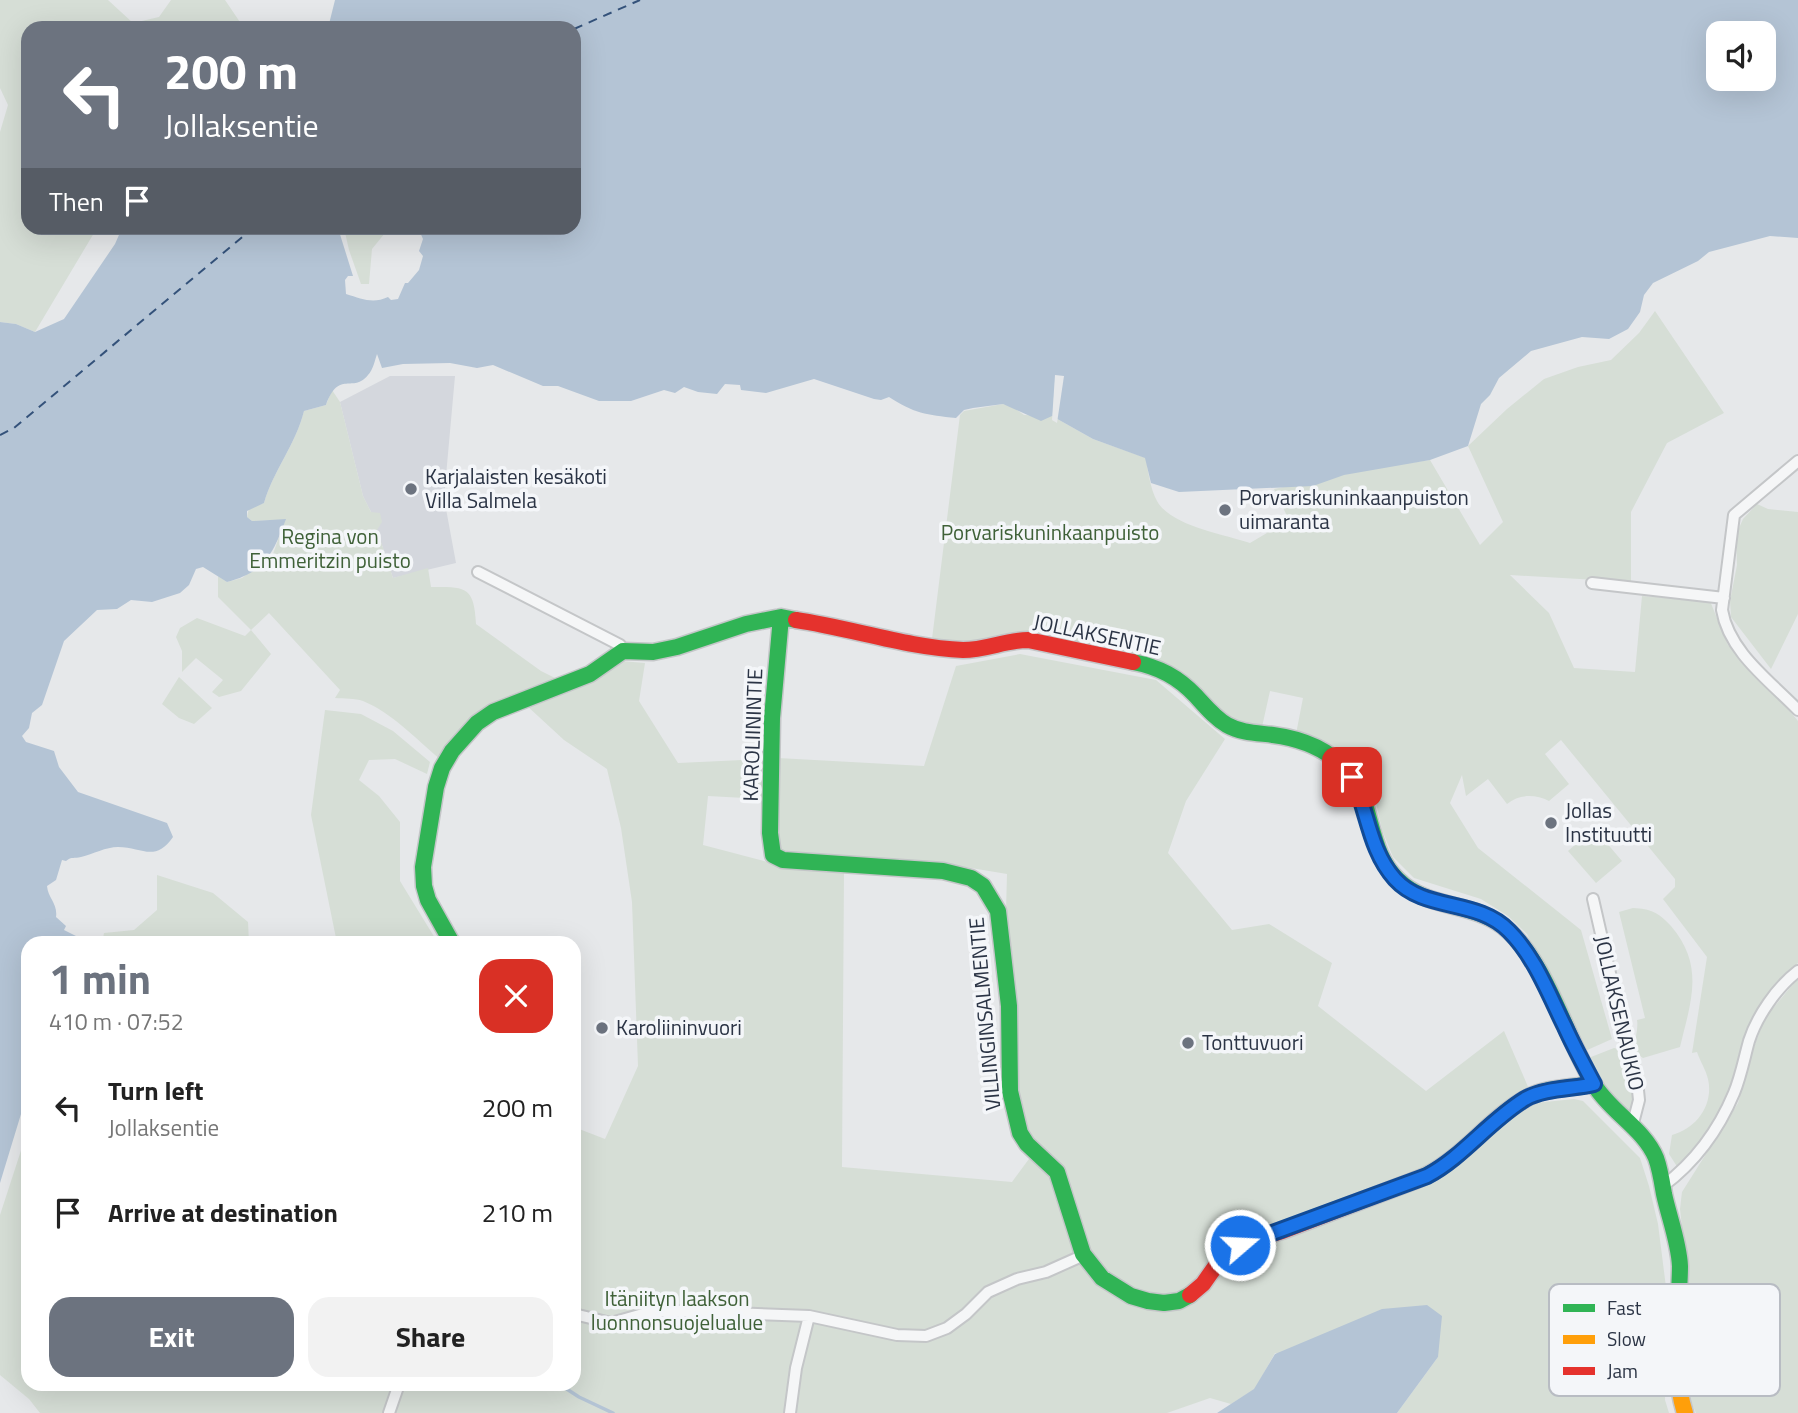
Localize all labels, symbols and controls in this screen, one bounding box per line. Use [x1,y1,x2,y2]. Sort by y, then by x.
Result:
map controls [1706,21,1776,91]
button: sound [1706,21,1776,91]
text: 200 m [164,33,298,108]
icon: left [49,49,140,140]
text: Jollaksentie [164,101,319,149]
text: Then [49,182,104,221]
icon: arrive [118,182,156,220]
place label: Karjalaisten kesäkoti Villa Salmela [425,460,607,516]
marker: Karjalaisten kesäkoti Villa Salmela [403,481,419,497]
place label: Porvariskuninkaanpuiston uimaranta [1239,481,1469,537]
marker: Porvariskuninkaanpuiston uimaranta [1217,502,1233,518]
park label: Porvariskuninkaanpuisto [941,516,1159,548]
park label: Regina von Emmeritzin puisto [249,520,411,576]
street label: JOLLAKSENTIE [1031,605,1164,663]
street label: KAROLIININTIE [734,668,770,802]
pin [1322,747,1382,807]
icon: arrive [1333,758,1371,796]
place label: Jollas Instituutti [1565,794,1652,850]
marker: Jollas Instituutti [1543,815,1559,831]
street label: VILLINGINSALMENTIE [960,916,1008,1112]
street label: JOLLAKSENAUKIO [1587,932,1653,1094]
text: 1 min [49,946,151,1010]
button: close [479,959,553,1033]
text: 410 m · 07:52 [49,1004,184,1039]
place label: Karoliininvuori [616,1011,742,1043]
marker: Karoliininvuori [594,1020,610,1036]
place label: Tonttuvuori [1202,1026,1304,1058]
marker: Tonttuvuori [1180,1035,1196,1051]
text: Turn left [108,1071,203,1110]
text: 200 m [482,1088,553,1127]
icon: left [49,1089,87,1127]
text: Jollaksentie [108,1110,219,1145]
text: Arrive at destination [108,1193,338,1232]
text: 210 m [482,1193,553,1232]
icon: arrive [49,1194,87,1232]
position arrow [1203,1208,1277,1282]
park label: Itäniityn laakson luonnonsuojelualue [591,1282,763,1338]
legend [1549,1284,1780,1396]
text: Fast [1607,1293,1642,1322]
button: Exit [49,1297,294,1377]
button: Share [308,1297,553,1377]
text: Slow [1607,1324,1646,1353]
text: Jam [1607,1356,1638,1385]

